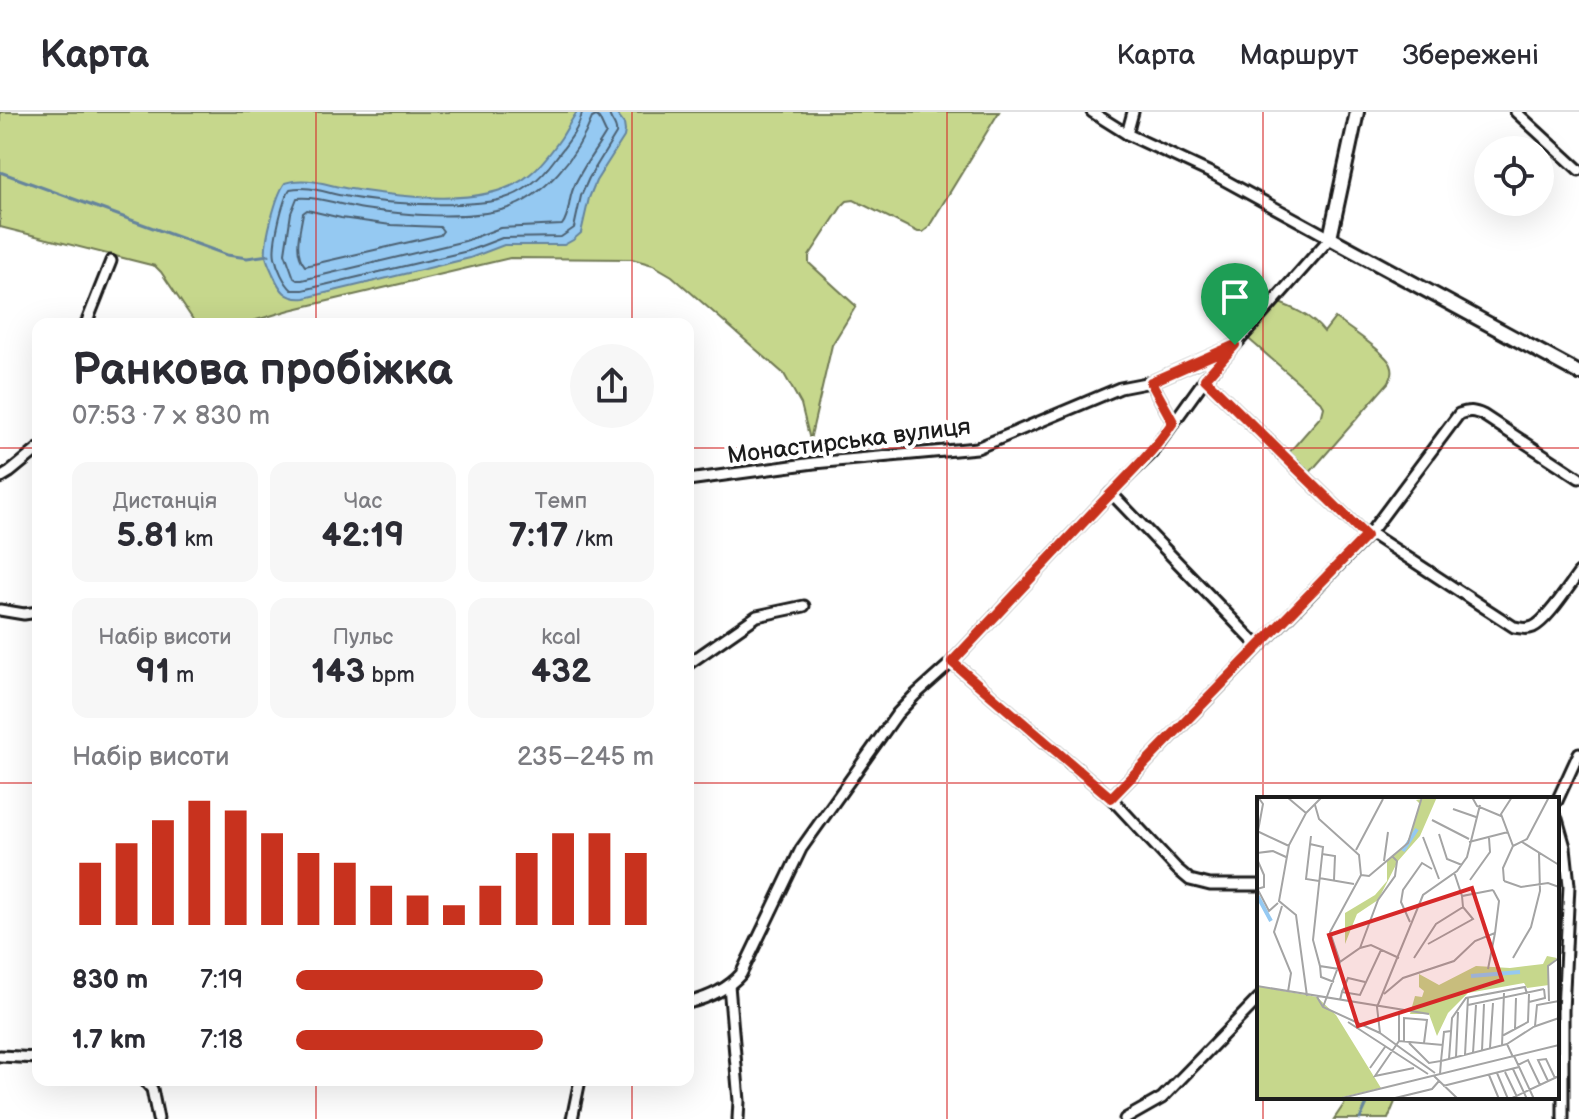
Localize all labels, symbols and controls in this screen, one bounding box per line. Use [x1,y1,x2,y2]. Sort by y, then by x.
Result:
text: Карта [40,33,149,78]
text: Карта [1117,39,1195,72]
text: Маршрут [1239,39,1358,72]
text: Збережені [1402,39,1539,72]
map controls [1474,136,1554,216]
button: locate [1474,136,1554,216]
pin [1201,263,1269,345]
icon: arrive [1213,275,1257,319]
text: Ранкова пробіжка [72,344,453,397]
button: share [570,344,654,428]
text: 07:53 · 7 × 830 m [72,401,270,432]
street label: Монастирська вулиця [726,412,972,470]
text: Дистанція [113,488,217,515]
text: Час [344,488,382,515]
text: Темп [535,488,587,515]
text: 5.81 [117,515,178,556]
text: 42:19 [322,515,404,556]
text: 7:17 [509,515,569,556]
text: km [178,526,213,553]
text: /km [569,526,613,553]
text: Набір висоти [98,624,232,651]
text: Пульс [333,624,393,651]
text: kcal [541,624,581,651]
text: 91 [136,651,170,692]
text: 143 [311,651,365,692]
text: 432 [531,651,591,692]
text: m [170,662,194,689]
text: bpm [365,662,415,689]
text: Набір висоти [72,742,230,773]
text: 235–245 m [517,742,654,773]
inset map [1257,797,1559,1099]
text: 830 m [72,965,148,996]
text: 7:19 [200,965,243,996]
text: 1.7 km [72,1025,146,1056]
text: 7:18 [200,1025,243,1056]

